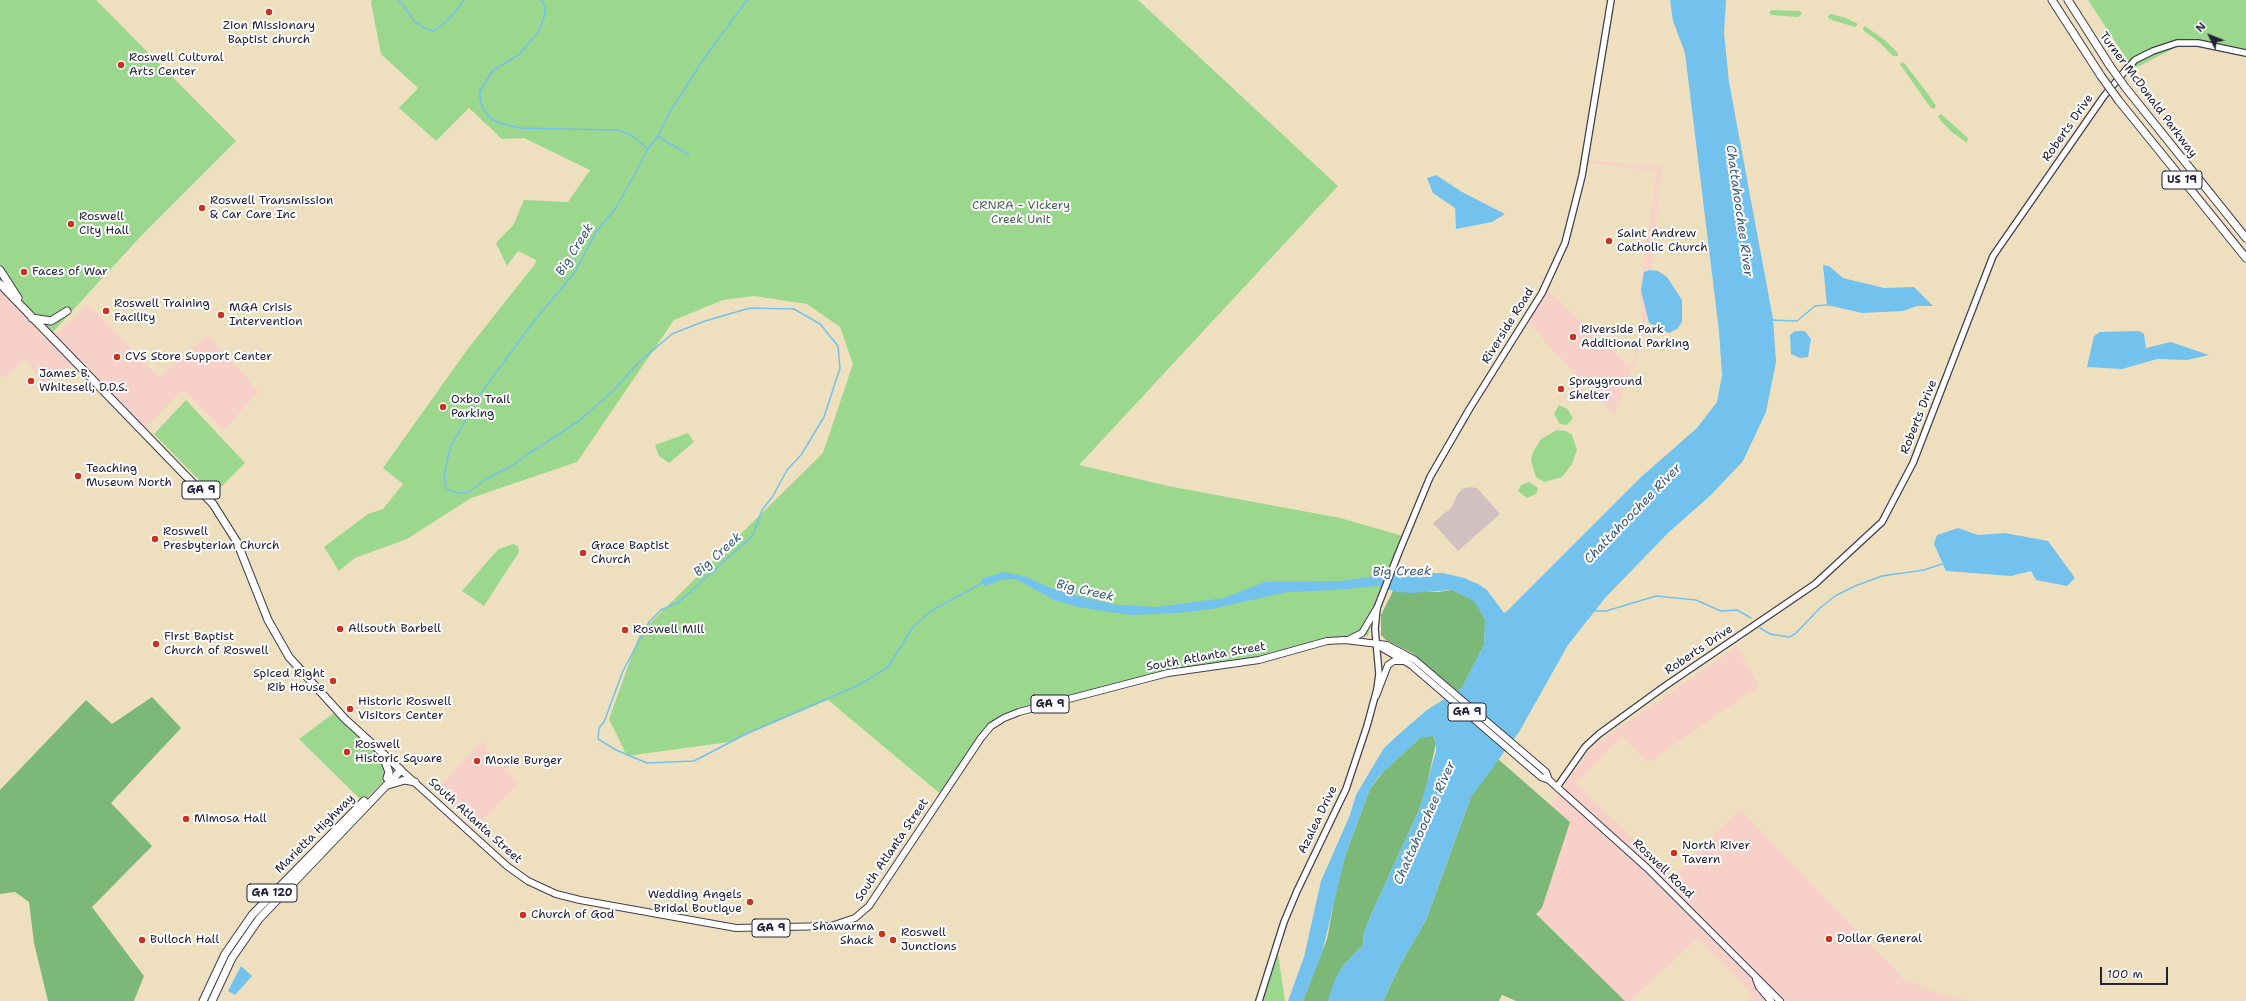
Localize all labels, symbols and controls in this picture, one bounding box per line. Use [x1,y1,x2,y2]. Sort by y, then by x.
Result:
marker: Zion Missionary Baptist church [264,7,274,17]
north arrow [2190,16,2230,56]
place label: Zion Missionary Baptist church [223,19,315,47]
text: N [2192,19,2209,36]
street label: Turner McDonald Parkway [2096,29,2200,161]
place label: Roswell Cultural Arts Center [129,51,223,79]
marker: Roswell Cultural Arts Center [116,60,126,70]
street label: Roberts Drive [2040,92,2096,164]
water label: Chattahoochee River [1722,144,1756,278]
road number: US 19 [2162,171,2202,189]
place label: Roswell Transmission & Car Care Inc [210,194,333,222]
park label: CRNRA - Vickery Creek Unit [972,199,1070,227]
marker: Roswell Transmission & Car Care Inc [197,203,207,213]
place label: Roswell City Hall [79,210,129,238]
marker: Roswell City Hall [66,219,76,229]
water label: Big Creek [553,221,597,279]
place label: Saint Andrew Catholic Church [1617,227,1708,255]
marker: Saint Andrew Catholic Church [1604,236,1614,246]
place label: Faces of War [32,265,108,279]
marker: Faces of War [19,267,29,277]
street label: Riverside Road [1479,285,1537,367]
place label: Roswell Training Facility [114,297,210,325]
place label: MGA Crisis Intervention [229,301,303,329]
marker: Roswell Training Facility [101,306,111,316]
marker: MGA Crisis Intervention [216,310,226,320]
place label: Riverside Park Additional Parking [1581,323,1689,351]
marker: Riverside Park Additional Parking [1568,332,1578,342]
place label: CVS Store Support Center [125,350,272,364]
marker: CVS Store Support Center [112,352,122,362]
place label: James B. Whitesell, D.D.S. [39,367,128,395]
place label: Sprayground Shelter [1569,375,1642,403]
marker: James B. Whitesell, D.D.S. [26,376,36,386]
street label: Roberts Drive [1898,378,1940,456]
marker: Sprayground Shelter [1556,384,1566,394]
place label: Oxbo Trail Parking [451,393,510,421]
marker: Oxbo Trail Parking [438,402,448,412]
water label: Chattahoochee River [1581,461,1685,567]
place label: Teaching Museum North [86,462,172,490]
marker: Teaching Museum North [73,471,83,481]
road number: GA 9 [182,481,220,499]
place label: Roswell Presbyterian Church [163,525,279,553]
water label: Big Creek [691,529,745,581]
marker: Roswell Presbyterian Church [150,534,160,544]
place label: Grace Baptist Church [591,539,669,567]
marker: Grace Baptist Church [578,548,588,558]
water label: Big Creek [1372,564,1432,580]
water label: Big Creek [1055,577,1115,605]
place label: Allsouth Barbell [348,622,441,636]
street label: Roberts Drive [1662,622,1736,678]
place label: Roswell Mill [633,623,704,637]
marker: Allsouth Barbell [335,624,345,634]
marker: Roswell Mill [620,625,630,635]
place label: First Baptist Church of Roswell [164,630,268,658]
marker: First Baptist Church of Roswell [151,639,161,649]
street label: South Atlanta Street [1145,639,1267,675]
place label: Spiced Right Rib House [253,667,325,695]
marker: Spiced Right Rib House [328,676,338,686]
place label: Historic Roswell Visitors Center [358,695,451,723]
road number: GA 9 [1031,695,1069,713]
road number: GA 9 [1448,703,1486,721]
marker: Historic Roswell Visitors Center [345,704,355,714]
place label: Roswell Historic Square [355,738,443,766]
marker: Roswell Historic Square [342,747,352,757]
place label: Moxie Burger [485,754,563,768]
marker: Moxie Burger [472,756,482,766]
water label: Chattahoochee River [1391,759,1459,887]
street label: South Atlanta Street [425,775,525,867]
street label: Azalea Drive [1295,784,1341,856]
street label: Marietta Highway [272,791,358,877]
street label: South Atlanta Street [852,796,932,904]
place label: Mimosa Hall [194,812,267,826]
marker: Mimosa Hall [181,814,191,824]
street label: Roswell Road [1630,836,1696,902]
place label: North River Tavern [1682,839,1750,867]
marker: North River Tavern [1669,848,1679,858]
road number: GA 120 [247,884,297,902]
place label: Wedding Angels Bridal Boutique [648,888,742,916]
marker: Wedding Angels Bridal Boutique [745,897,755,907]
place label: Church of God [531,908,614,922]
marker: Church of God [518,910,528,920]
road number: GA 9 [752,919,790,937]
place label: Shawarma Shack [812,920,874,948]
place label: Roswell Junctions [901,926,957,954]
marker: Shawarma Shack [877,929,887,939]
place label: Dollar General [1837,932,1922,946]
place label: Bulloch Hall [150,933,219,947]
marker: Dollar General [1824,934,1834,944]
marker: Bulloch Hall [137,935,147,945]
marker: Roswell Junctions [888,935,898,945]
scale bar [2102,959,2170,985]
text: 100 m [2107,966,2143,982]

